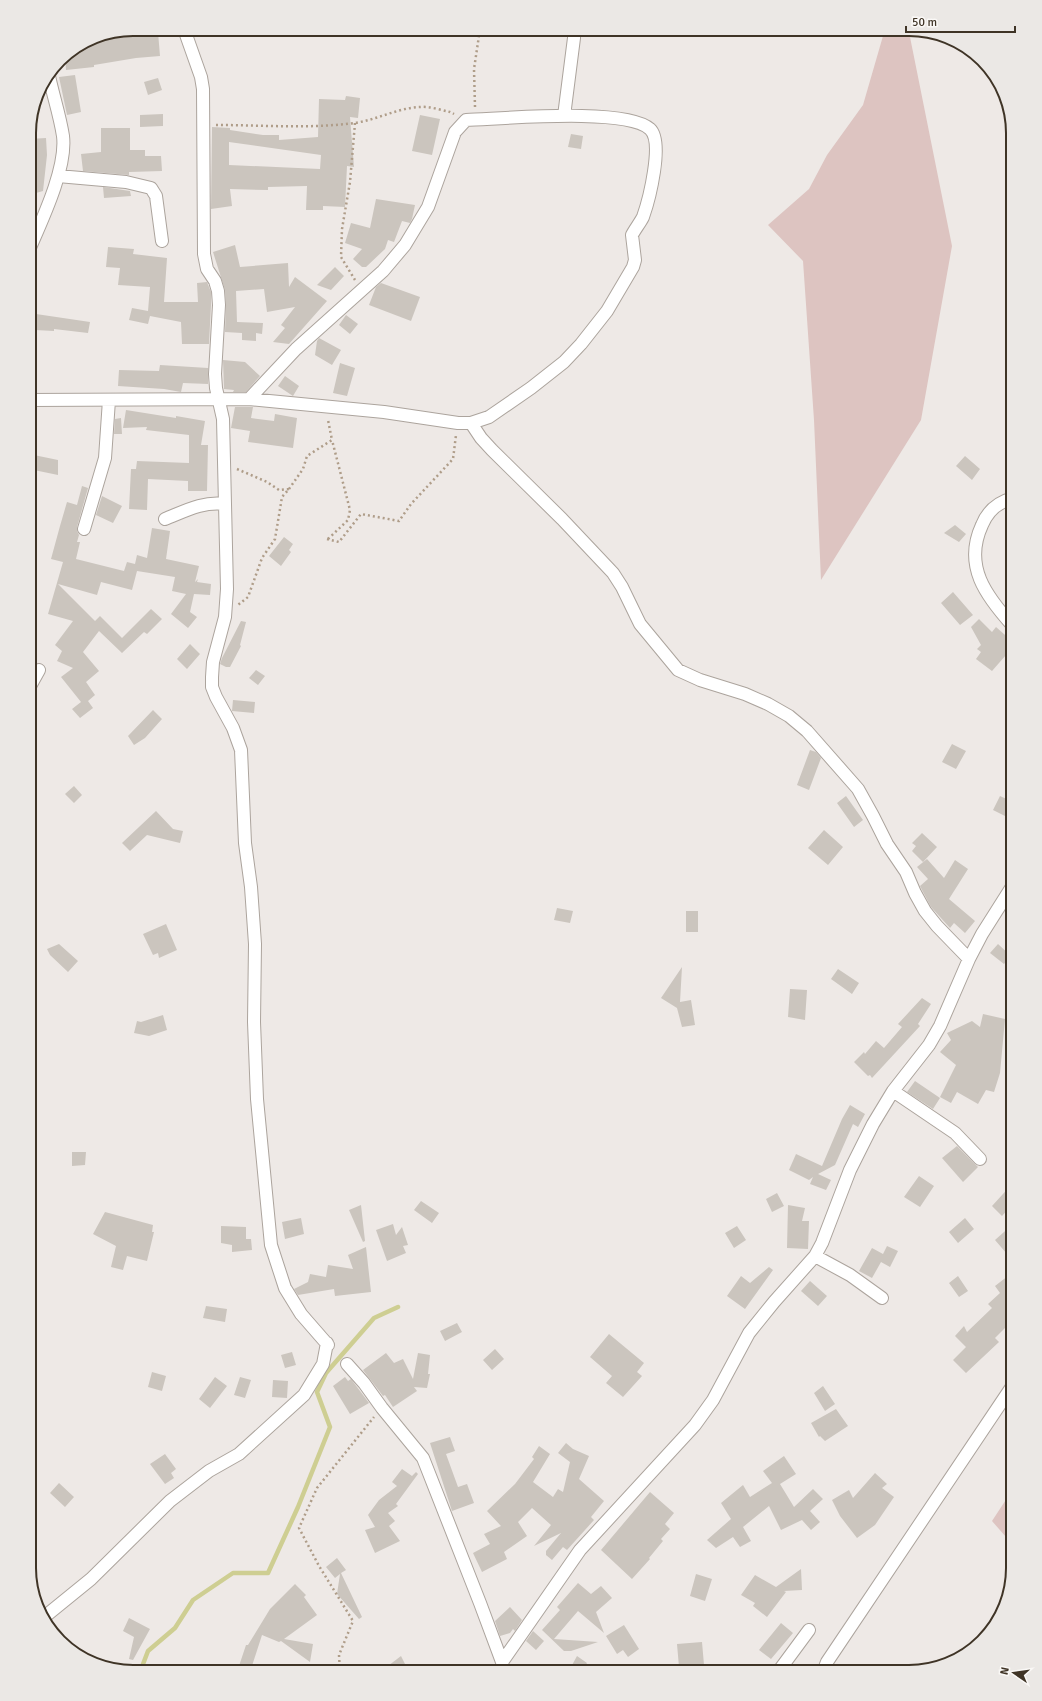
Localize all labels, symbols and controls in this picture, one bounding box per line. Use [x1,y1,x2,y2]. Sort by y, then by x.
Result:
scale bar [906,8,1015,34]
text: 50 m [912,15,937,30]
north arrow [994,1653,1034,1693]
text: N [998,1666,1012,1676]

